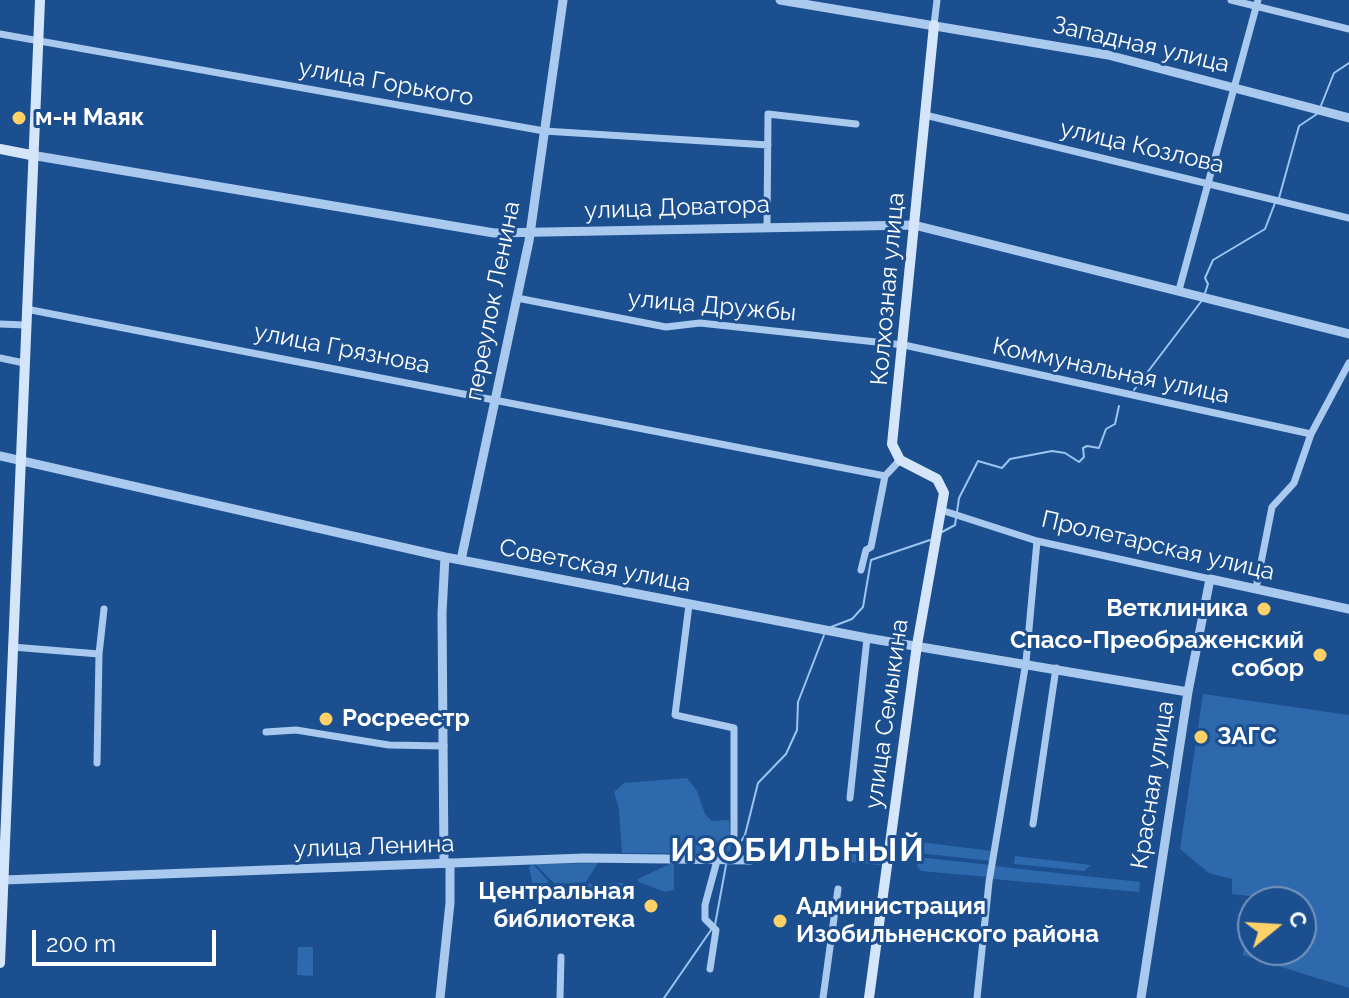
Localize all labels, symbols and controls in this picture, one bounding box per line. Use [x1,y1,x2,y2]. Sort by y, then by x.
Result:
street label: Западная улица [1050,11,1232,79]
street label: улица Горького [296,53,476,113]
place label: м-н Маяк [35,104,144,132]
marker: м-н Маяк [10,109,28,127]
street label: улица Козлова [1057,114,1227,180]
street label: улица Доватора [584,190,770,226]
street label: Колхозная улица [865,191,911,387]
street label: переулок Ленина [460,199,526,403]
street label: улица Дружбы [627,284,797,328]
street label: улица Грязнова [251,318,433,380]
street label: Коммунальная улица [990,332,1232,410]
street label: Пролетарская улица [1039,505,1277,587]
street label: Советская улица [497,533,693,599]
place label: Ветклиника [1106,595,1248,623]
marker: Ветклиника [1255,600,1273,618]
street label: улица Семыкина [859,617,915,811]
place label: Спасо-Преображенский собор [1010,627,1304,683]
marker: Спасо-Преображенский собор [1311,646,1329,664]
street label: Красная улица [1125,699,1181,871]
place label: Росреестр [342,705,470,733]
marker: Росреестр [317,710,335,728]
place label: ЗАГС [1217,723,1277,751]
marker: ЗАГС [1192,728,1210,746]
street label: улица Ленина [293,830,455,864]
district label: ИЗОБИЛЬНЫЙ [670,832,926,870]
place label: Центральная библиотека [478,878,635,934]
north arrow [1237,886,1317,966]
place label: Администрация Изобильненского района [796,893,1099,949]
marker: Центральная библиотека [642,897,660,915]
text: С [1283,908,1313,930]
marker: Администрация Изобильненского района [771,912,789,930]
scale bar [36,914,220,964]
text: 200 m [46,929,116,958]

